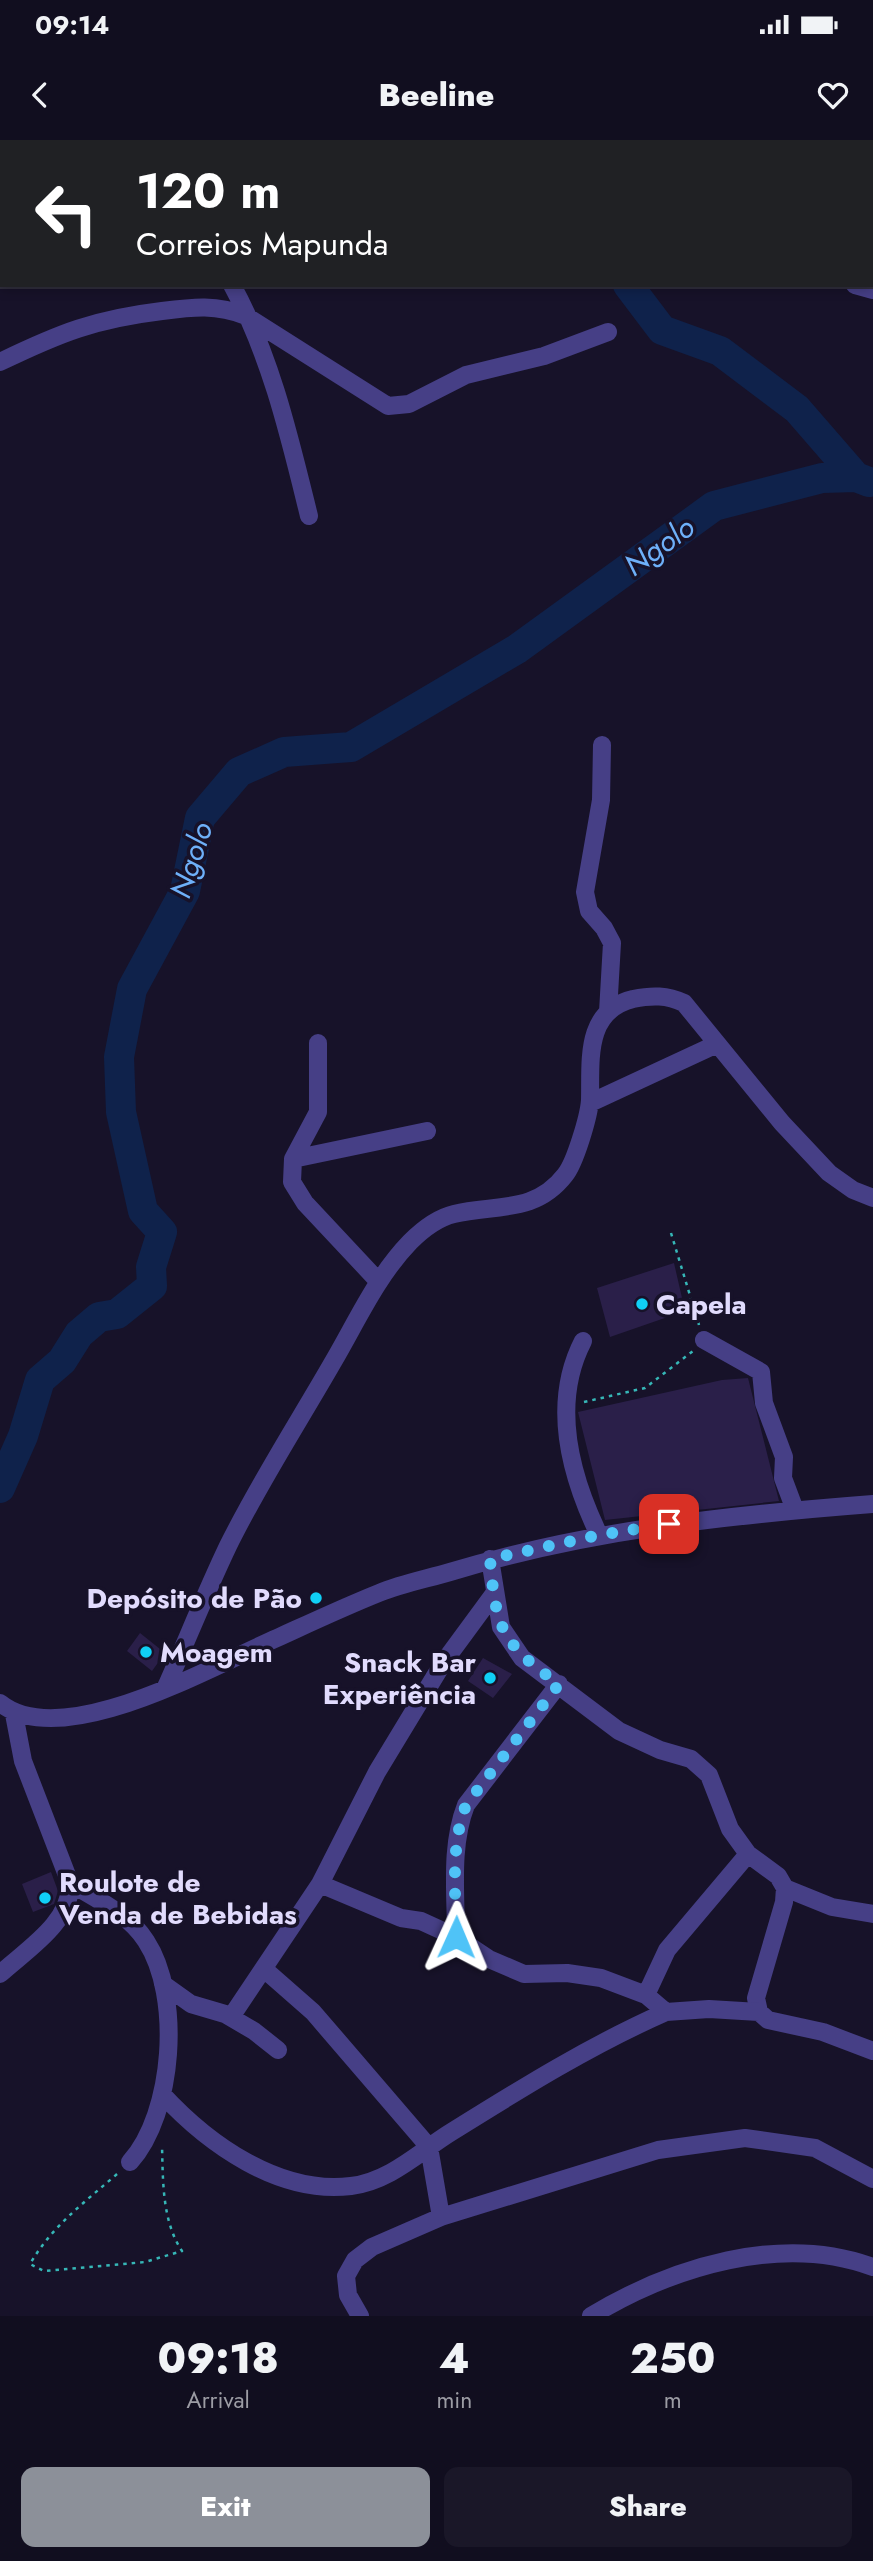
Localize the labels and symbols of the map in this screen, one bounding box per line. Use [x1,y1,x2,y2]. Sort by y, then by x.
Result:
water label: Ngolo [615,506,703,586]
water label: Ngolo [159,816,223,904]
place label: Capela [656,1284,747,1325]
marker: Capela [634,1296,650,1312]
pin [639,1494,699,1554]
place label: Depósito de Pão [86,1578,302,1619]
marker: Depósito de Pão [308,1590,324,1606]
place label: Moagem [160,1632,273,1673]
place label: Snack Bar Experiência [323,1642,476,1715]
marker: Moagem [138,1644,154,1660]
marker: Snack Bar Experiência [482,1670,498,1686]
place label: Roulote de Venda de Bebidas [58,1862,297,1935]
marker: Roulote de Venda de Bebidas [37,1890,53,1906]
position arrow [419,1900,493,1974]

